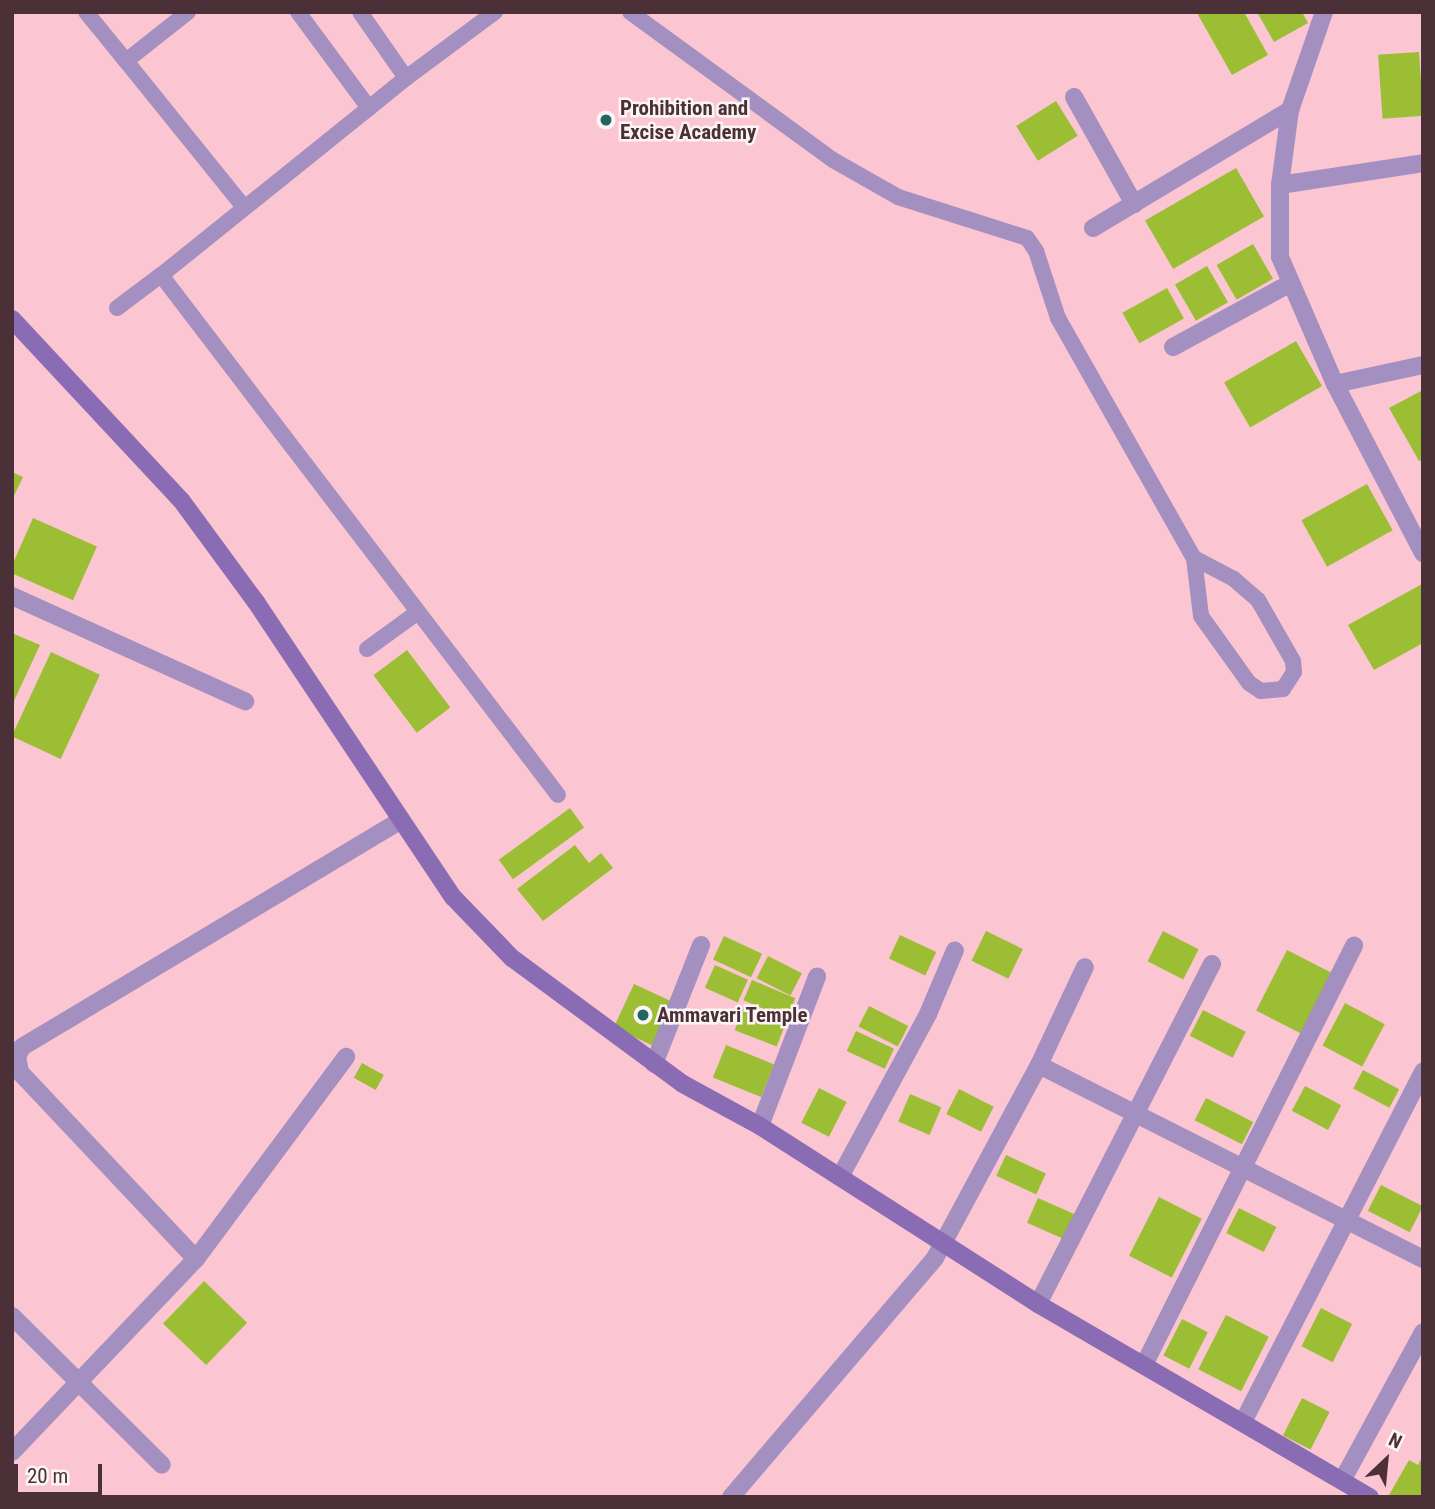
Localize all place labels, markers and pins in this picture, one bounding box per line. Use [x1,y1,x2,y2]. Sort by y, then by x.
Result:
place label: Prohibition and Excise Academy [620,95,756,145]
marker: Prohibition and Excise Academy [598,112,614,128]
place label: Ammavari Temple [657,1002,808,1028]
marker: Ammavari Temple [635,1007,651,1023]

